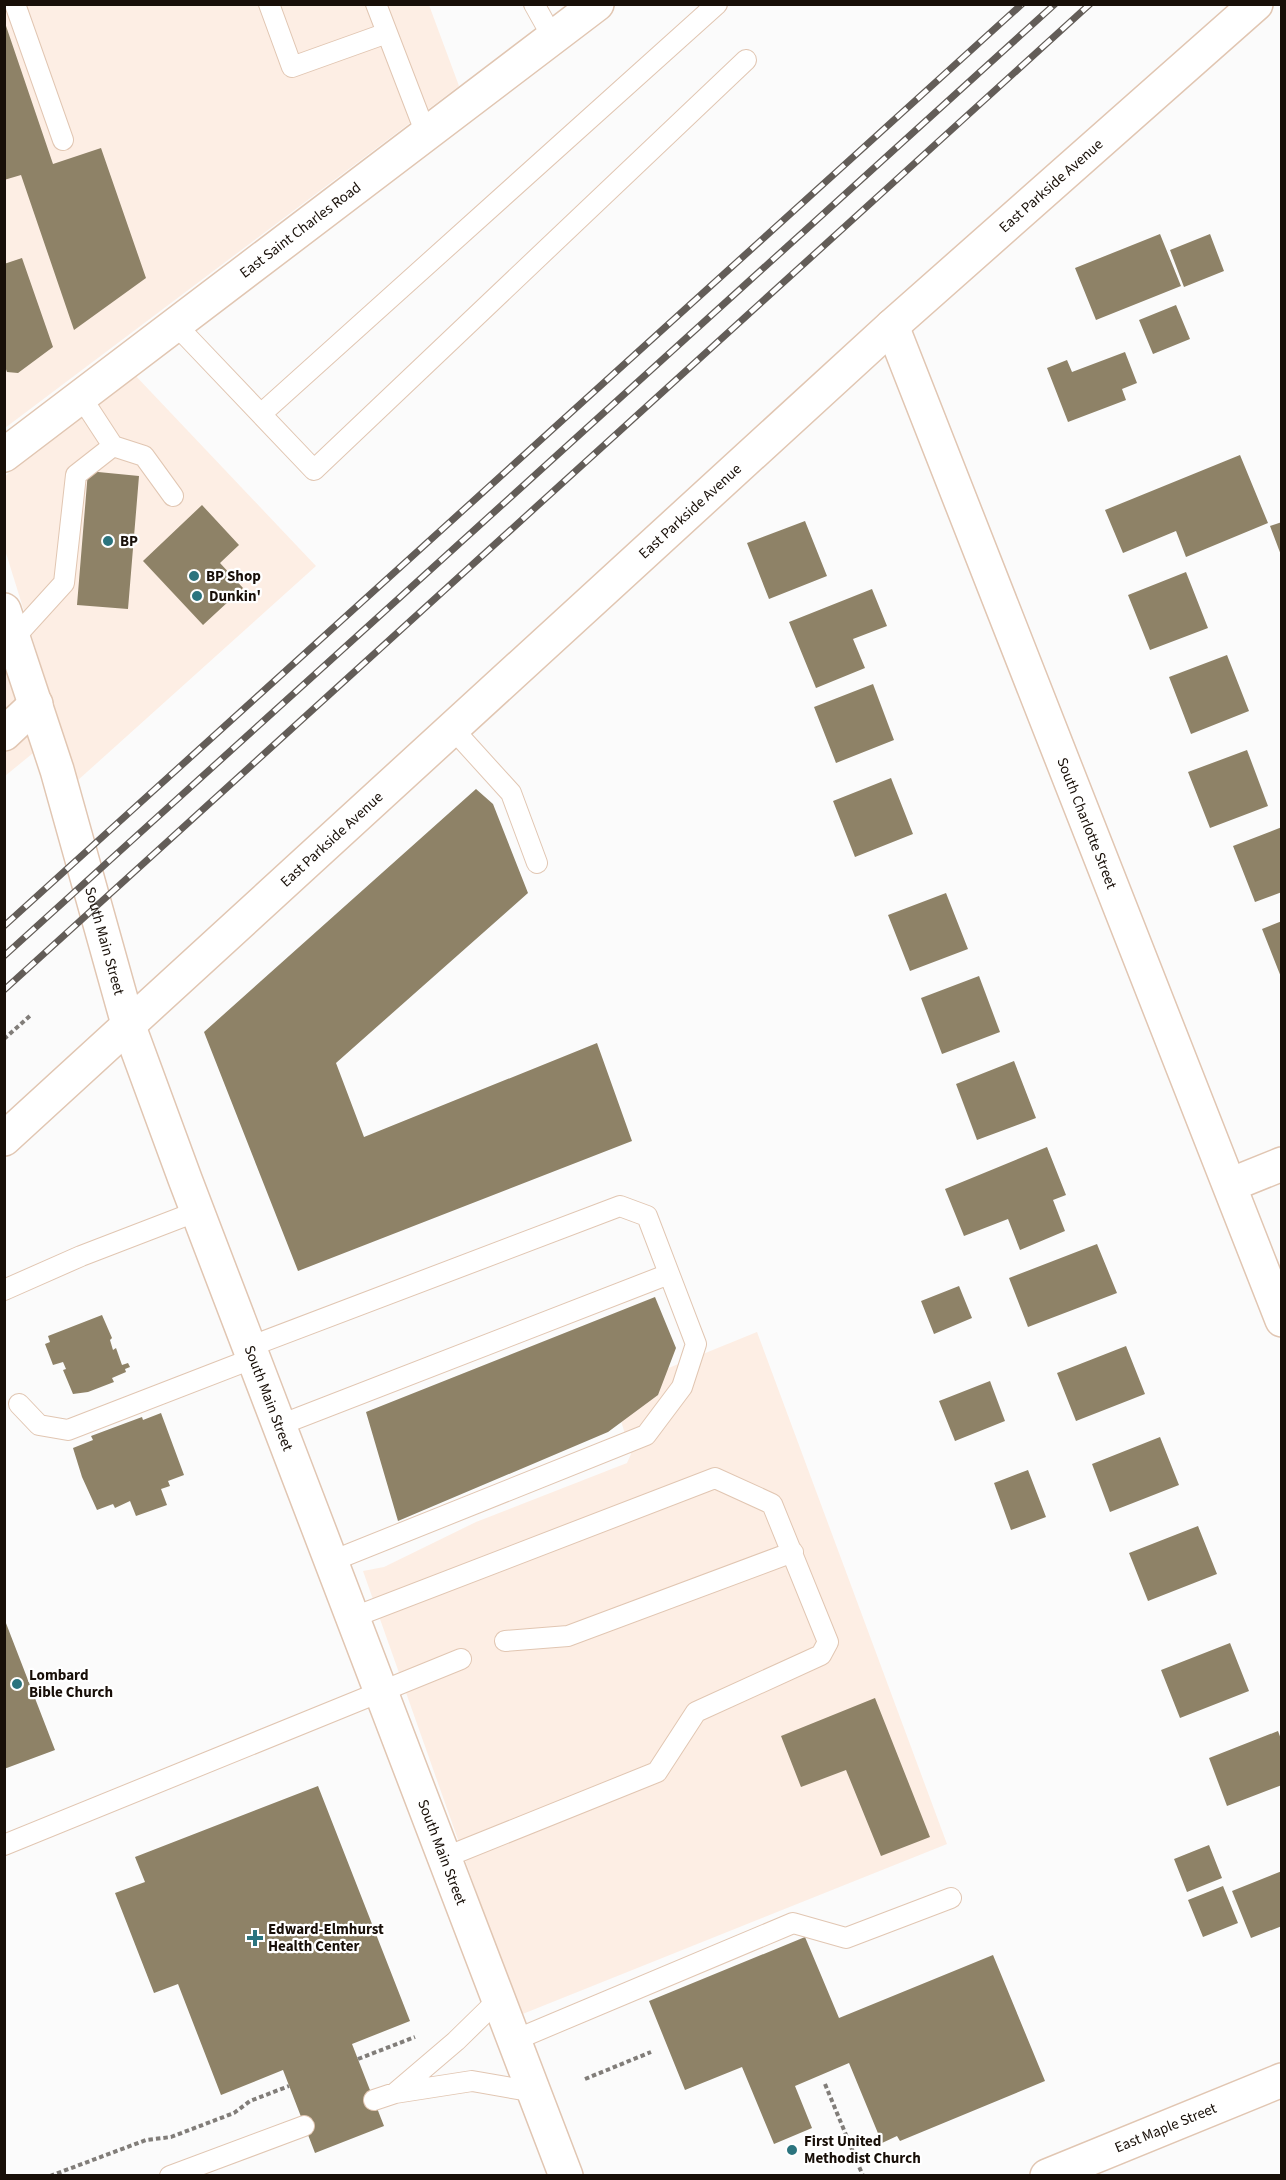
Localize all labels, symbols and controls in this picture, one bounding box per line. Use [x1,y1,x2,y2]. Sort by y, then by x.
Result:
street label: East Parkside Avenue [994,134,1108,238]
street label: East Saint Charles Road [235,177,365,283]
street label: East Parkside Avenue [634,459,746,564]
place label: BP [120,531,138,552]
marker: BP [101,534,115,548]
place label: BP Shop [206,566,261,587]
marker: BP Shop [187,569,201,583]
place label: Dunkin' [209,586,261,607]
marker: Dunkin' [190,589,204,603]
street label: South Charlotte Street [1051,754,1122,892]
street label: East Parkside Avenue [276,787,388,892]
street label: South Main Street [79,884,129,998]
street label: South Main Street [239,1342,298,1454]
place label: Lombard Bible Church [29,1665,113,1703]
marker: Lombard Bible Church [10,1677,24,1691]
street label: South Main Street [412,1796,471,1908]
place label: Edward-Elmhurst Health Center [268,1919,384,1957]
marker: Edward-Elmhurst Health Center [246,1929,264,1947]
street label: East Maple Street [1112,2098,1220,2158]
place label: First United Methodist Church [804,2131,921,2169]
marker: First United Methodist Church [785,2143,799,2157]

